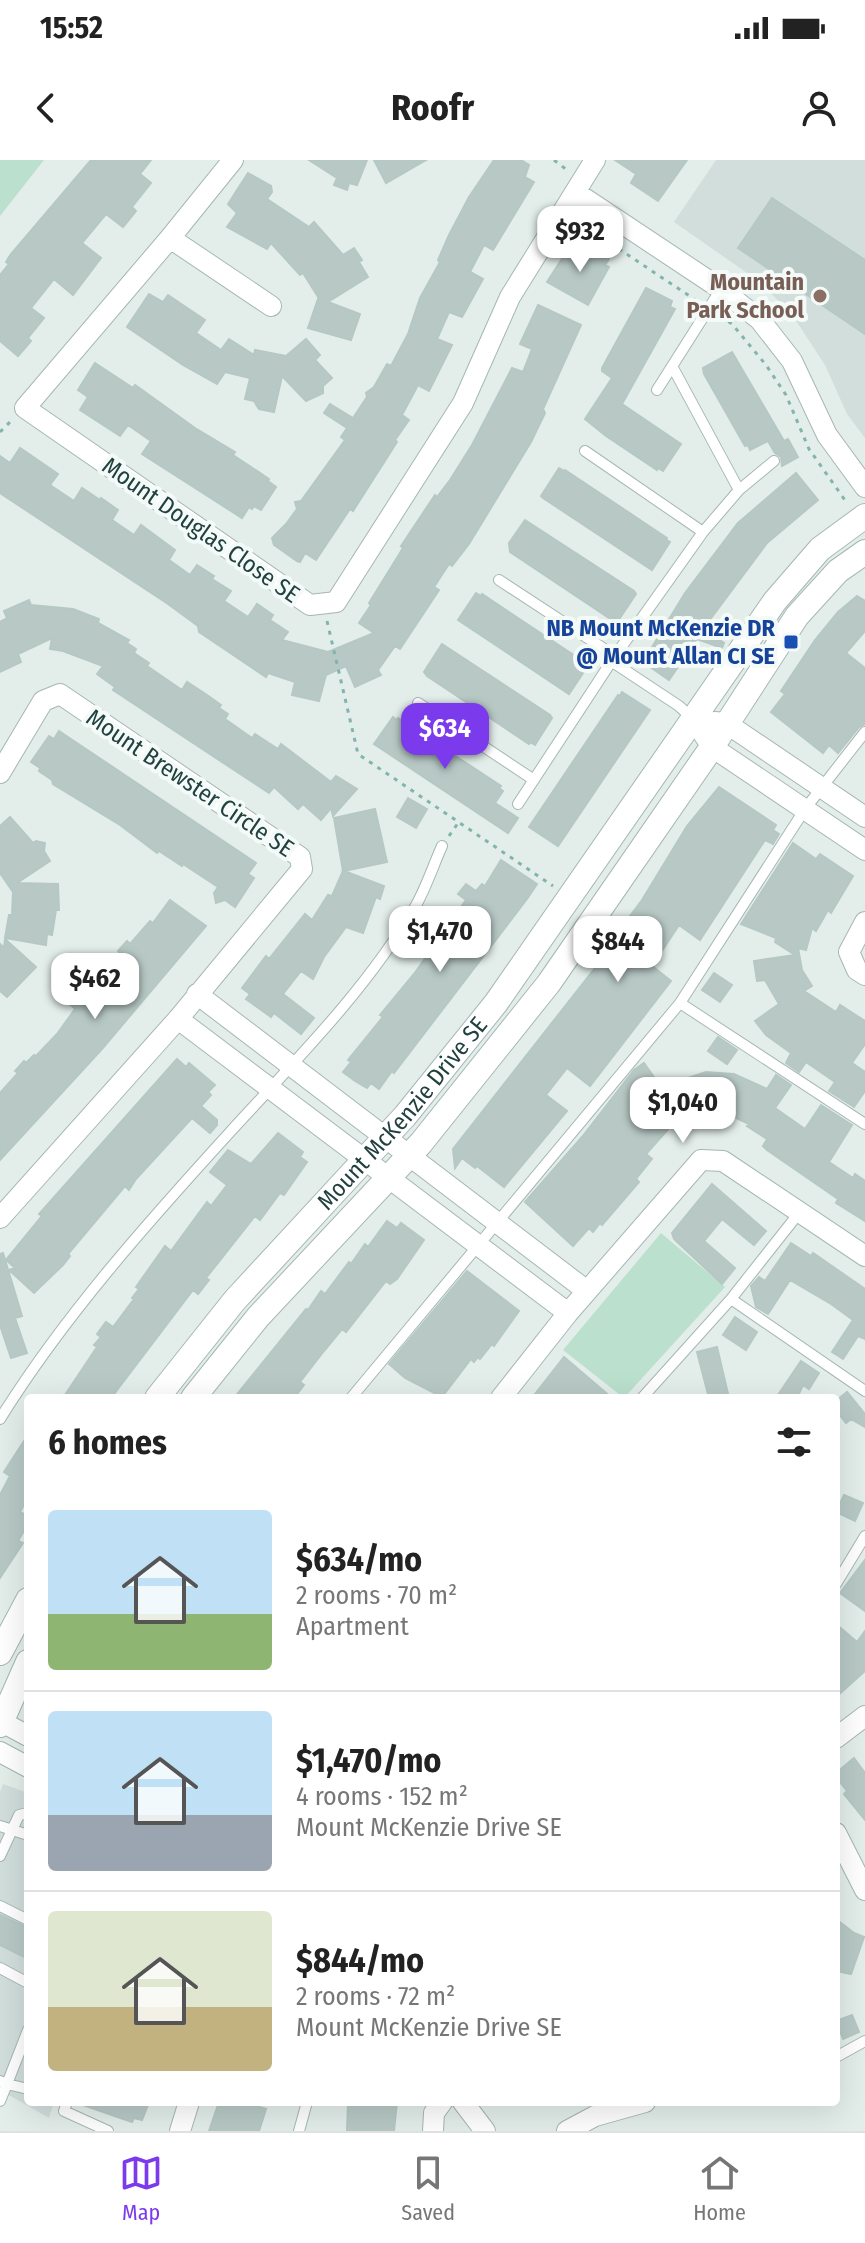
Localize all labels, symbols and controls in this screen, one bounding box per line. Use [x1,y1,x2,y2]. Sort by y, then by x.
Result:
text: 15:52 [40,10,103,46]
icon: back [24,86,68,130]
text: Roofr [391,86,474,130]
icon: person [797,86,841,130]
pin: $932 [533,206,627,274]
text: $932 [555,216,605,247]
place label: Mountain Park School [686,268,804,324]
marker: Mountain Park School [811,287,829,305]
street label: Mount Douglas Close SE [97,451,305,609]
place label: NB Mount McKenzie DR @ Mount Allan CI SE [546,614,776,670]
marker: NB Mount McKenzie DR @ Mount Allan CI SE [782,633,800,651]
street label: Mount Brewster Circle SE [81,703,299,863]
pin: $634 [398,703,492,771]
text: $634 [419,713,471,744]
pin: $1,470 [375,906,505,974]
text: $1,470 [407,916,473,947]
pin: $844 [571,916,665,984]
text: $844 [591,926,645,957]
pin: $462 [48,953,142,1021]
text: $462 [69,963,121,994]
street label: Mount McKenzie Drive SE [312,1011,493,1215]
pin: $1,040 [618,1077,748,1145]
text: $1,040 [648,1087,718,1118]
icon: filters [772,1420,816,1464]
text: 6 homes [48,1422,167,1463]
text: $634/mo [296,1539,422,1580]
icon: home [112,1542,208,1638]
text: 2 rooms · 70 m² [296,1580,457,1611]
text: Apartment [296,1611,409,1642]
text: $1,470/mo [296,1740,442,1781]
icon: home [112,1743,208,1839]
text: 4 rooms · 152 m² [296,1781,468,1812]
text: Mount McKenzie Drive SE [296,1812,562,1843]
text: $844/mo [296,1940,424,1981]
icon: home [112,1943,208,2039]
text: 2 rooms · 72 m² [296,1981,455,2012]
text: Mount McKenzie Drive SE [296,2012,562,2043]
tab: Map [119,2151,163,2226]
tab: Saved [401,2151,455,2226]
tab: Home [693,2151,746,2226]

